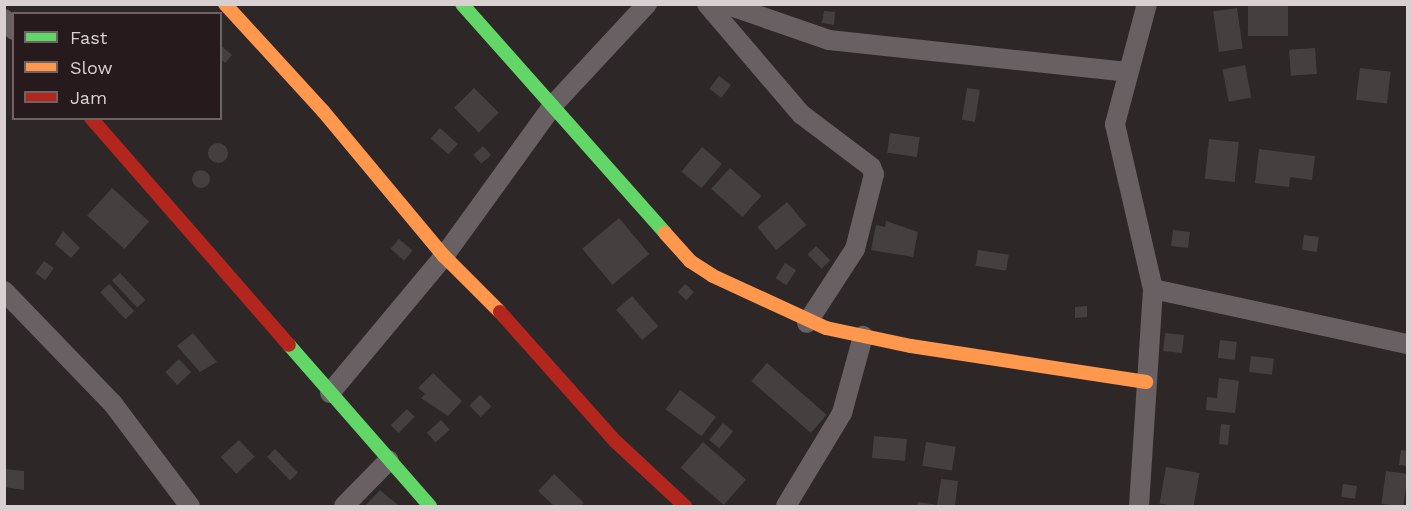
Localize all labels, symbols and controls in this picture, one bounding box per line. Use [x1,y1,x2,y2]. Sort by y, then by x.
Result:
legend [12,12,222,120]
text: Fast [70,27,107,48]
text: Slow [70,57,113,78]
text: Jam [70,87,107,108]

